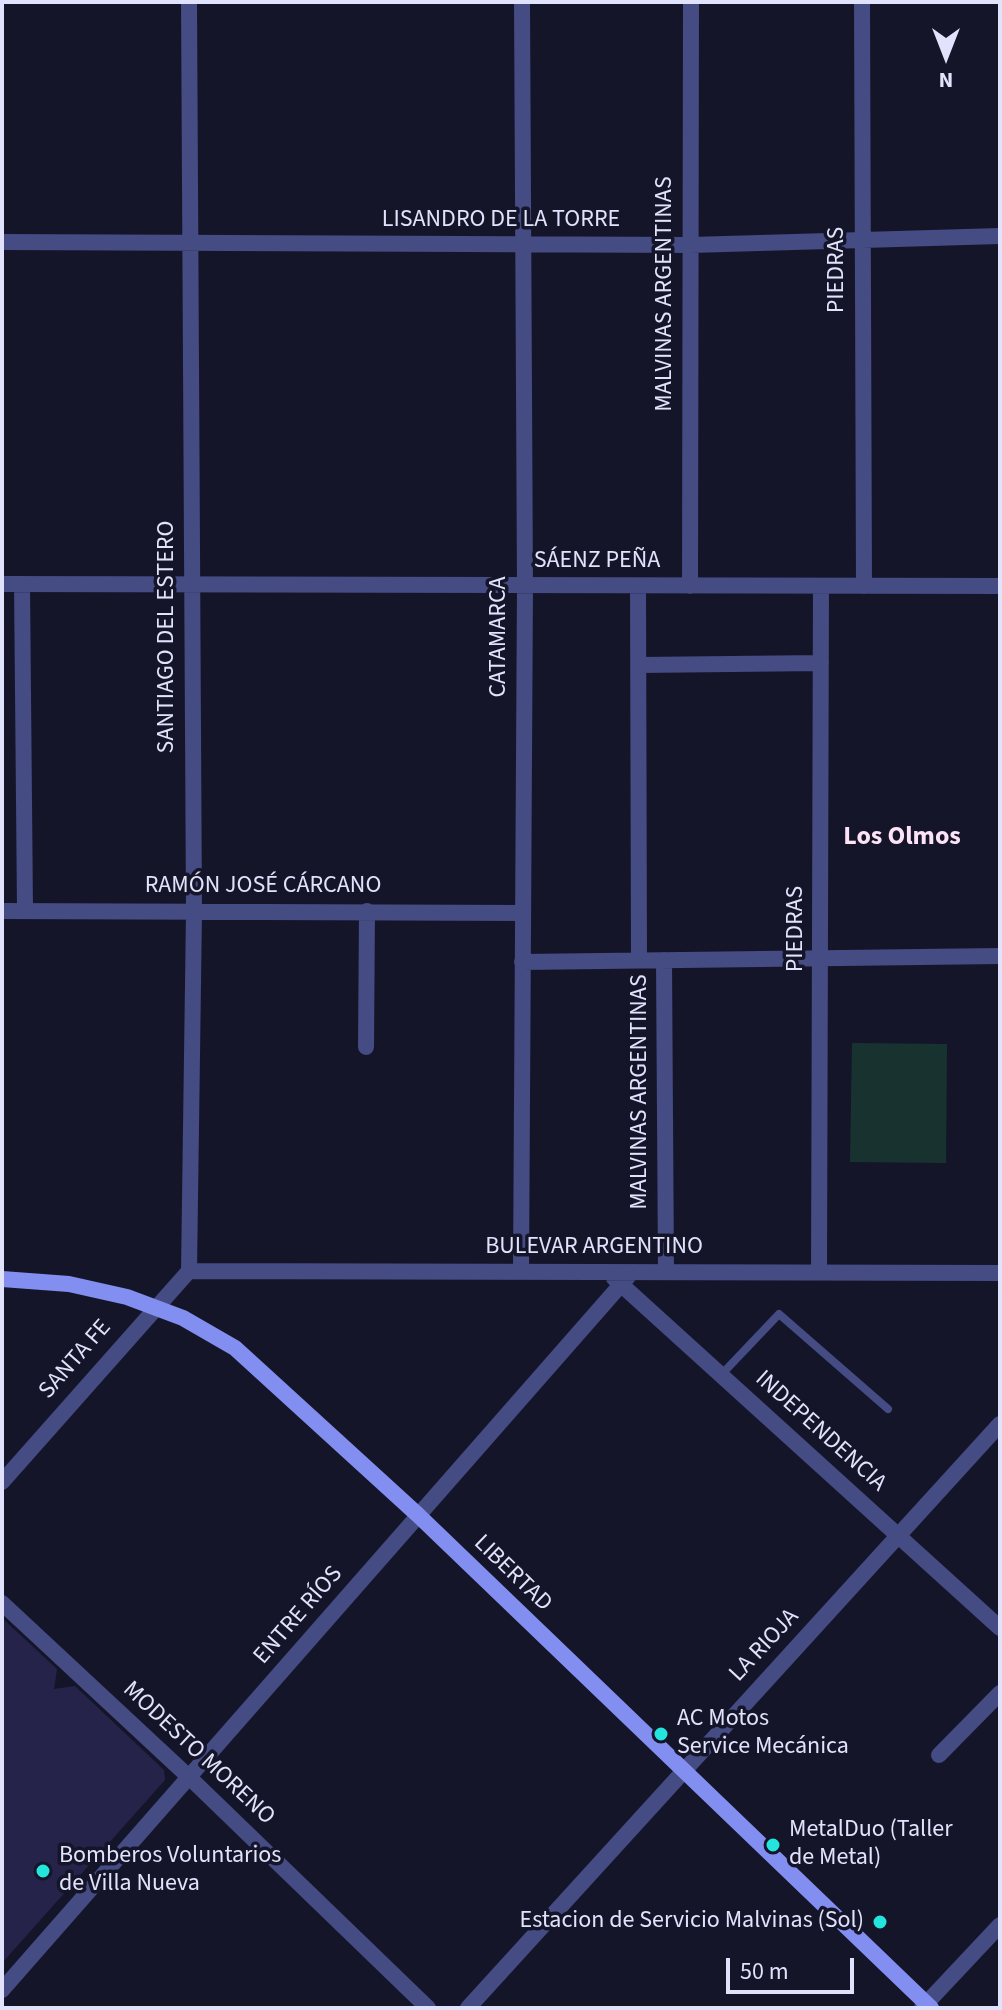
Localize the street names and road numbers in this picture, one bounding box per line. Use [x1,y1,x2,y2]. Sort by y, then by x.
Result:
street label: MALVINAS ARGENTINAS [652,176,680,412]
street label: LISANDRO DE LA TORRE [382,207,620,235]
street label: PIEDRAS [824,227,852,313]
street label: SANTIAGO DEL ESTERO [154,521,182,753]
street label: SÁENZ PEÑA [534,548,660,576]
street label: CATAMARCA [486,576,514,698]
street label: RAMÓN JOSÉ CÁRCANO [145,873,381,901]
street label: PIEDRAS [783,886,811,972]
street label: MALVINAS ARGENTINAS [627,974,655,1210]
street label: BULEVAR ARGENTINO [485,1234,703,1262]
street label: SANTA FE [34,1314,118,1406]
street label: INDEPENDENCIA [748,1365,892,1499]
street label: LIBERTAD [467,1530,557,1618]
street label: ENTRE RÍOS [248,1561,350,1671]
street label: LA RIOJA [724,1604,806,1688]
street label: MODESTO MORENO [116,1676,280,1832]

